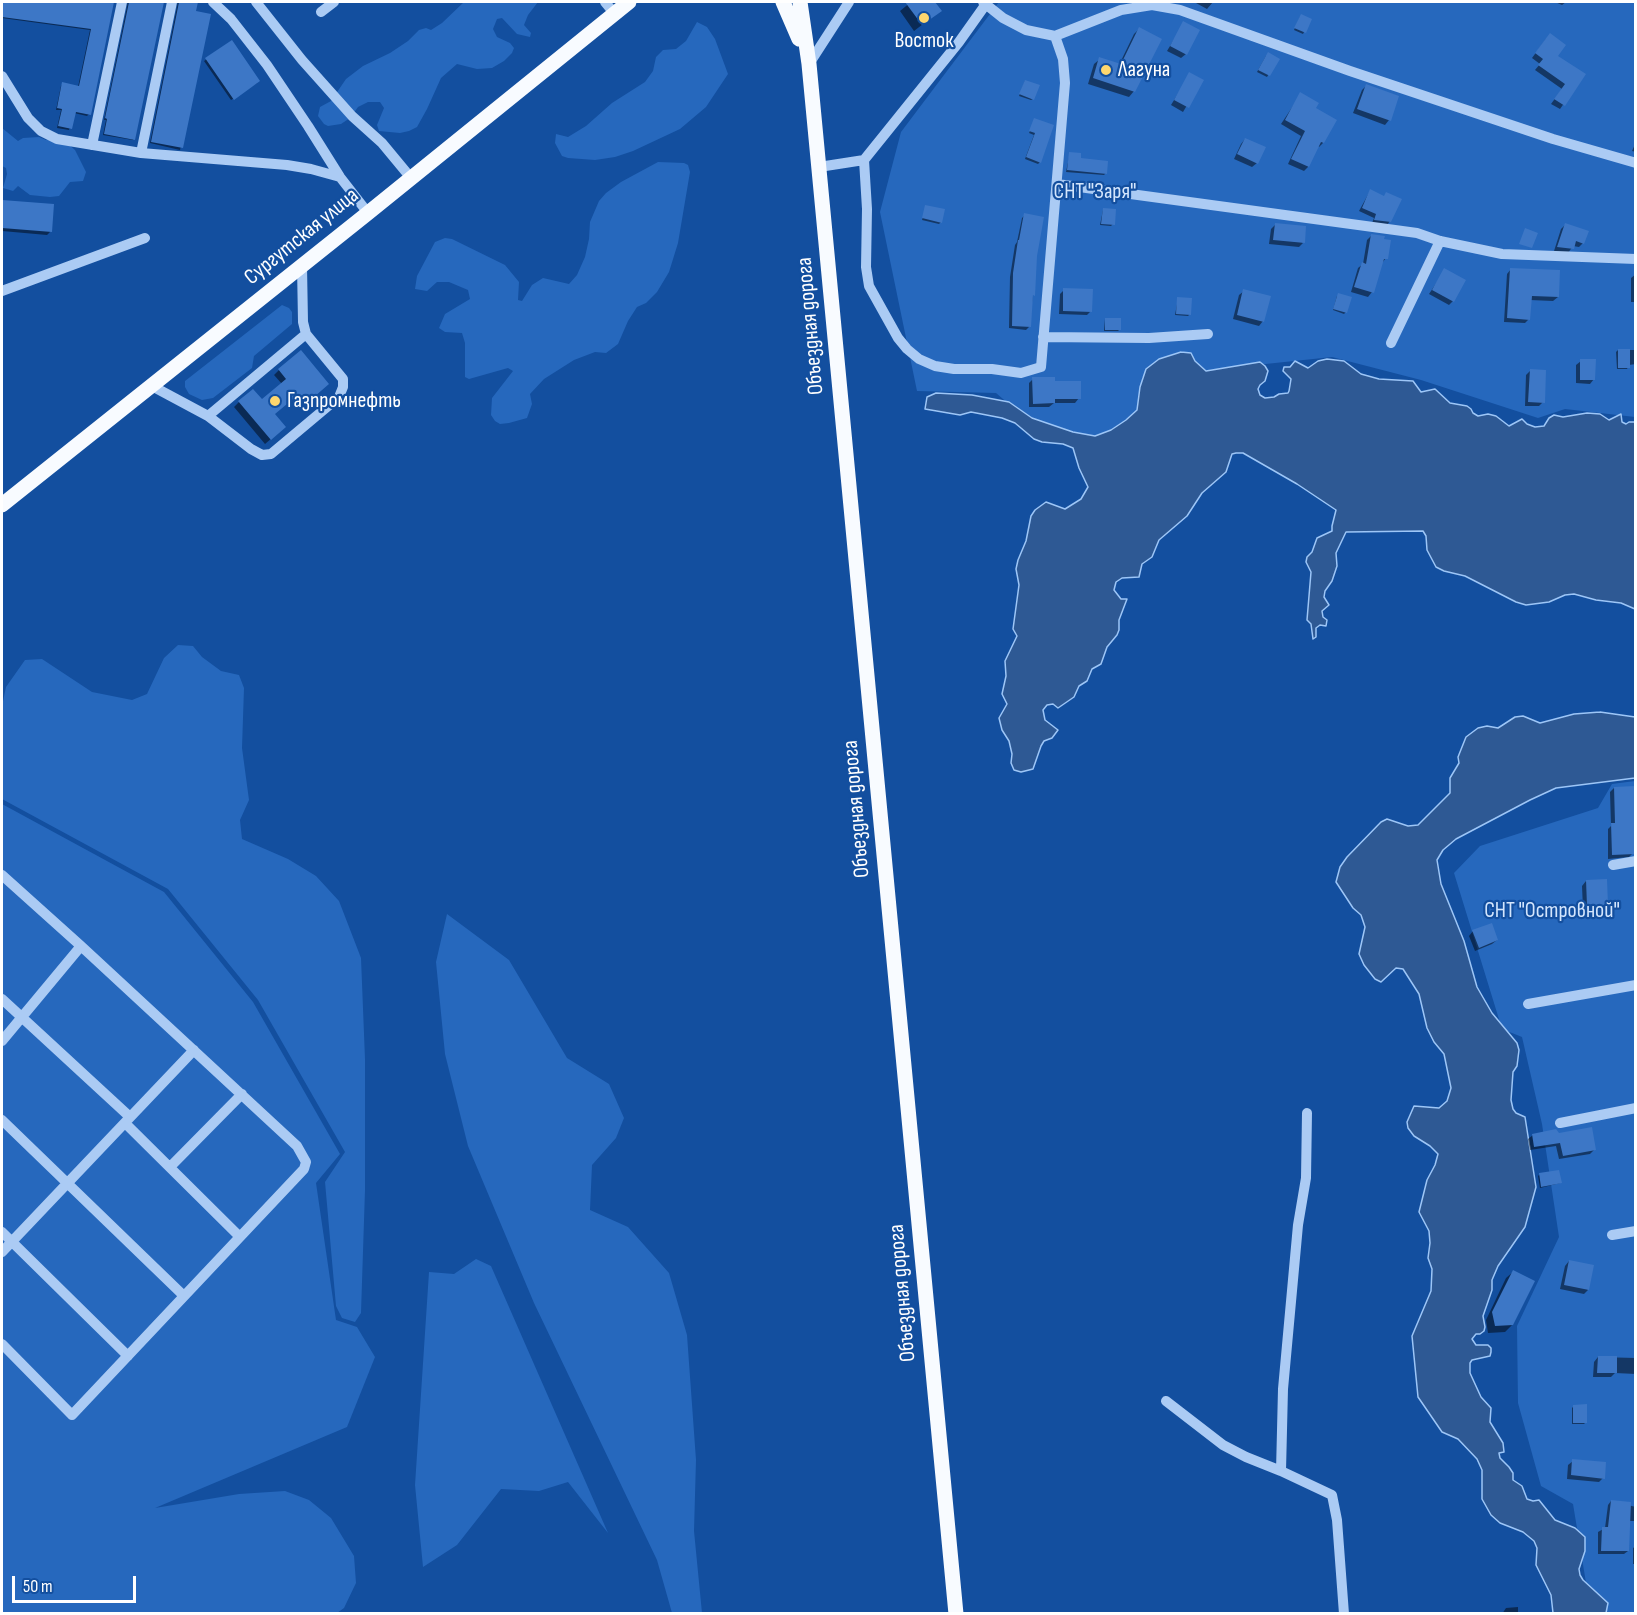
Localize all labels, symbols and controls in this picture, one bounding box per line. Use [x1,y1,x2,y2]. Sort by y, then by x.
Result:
marker: Восток [917,11,931,25]
place label: Восток [894,28,954,54]
place label: Лагуна [1118,57,1170,83]
marker: Лагуна [1099,63,1113,77]
park label: СНТ "Заря" [1054,179,1136,205]
street label: Сургутская улица [239,183,365,291]
street label: Объездная дорога [792,256,830,396]
place label: Газпромнефть [287,388,401,414]
marker: Газпромнефть [268,394,282,408]
street label: Объездная дорога [838,739,876,879]
park label: СНТ "Островной" [1484,898,1620,924]
street label: Объездная дорога [884,1223,922,1363]
scale bar [15,1564,140,1602]
text: 50 m [23,1576,53,1597]

